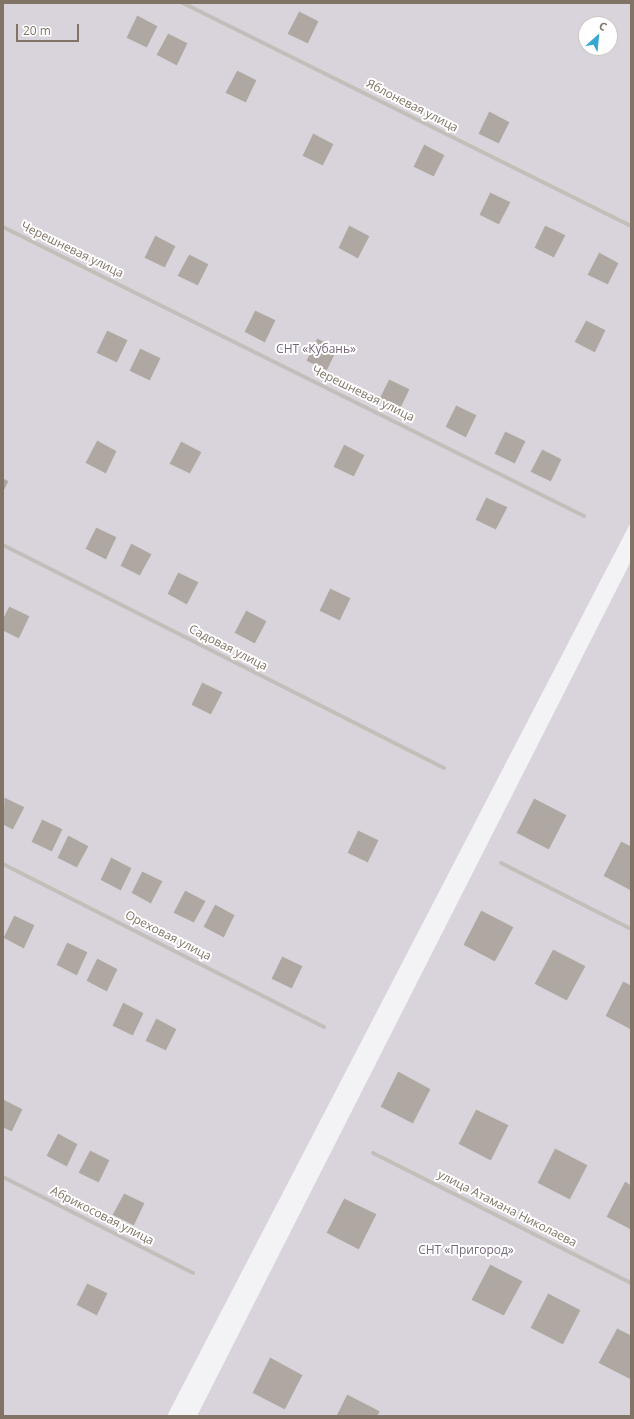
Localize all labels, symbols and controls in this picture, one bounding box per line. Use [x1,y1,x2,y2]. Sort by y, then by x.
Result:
scale bar [18,16,81,42]
north arrow [578,16,618,56]
text: С [597,17,610,34]
text: 20 m [23,22,51,39]
street label: Яблоневая улица [364,77,460,135]
street label: Черешневая улица [18,219,126,281]
park label: СНТ «Кубань» [276,343,356,357]
street label: Черешневая улица [309,363,417,425]
street label: Садовая улица [186,622,270,674]
street label: Ореховая улица [122,908,214,964]
street label: улица Атамана Николаева [435,1168,579,1250]
street label: Абрикосовая улица [48,1184,156,1248]
park label: СНТ «Пригород» [418,1244,514,1258]

